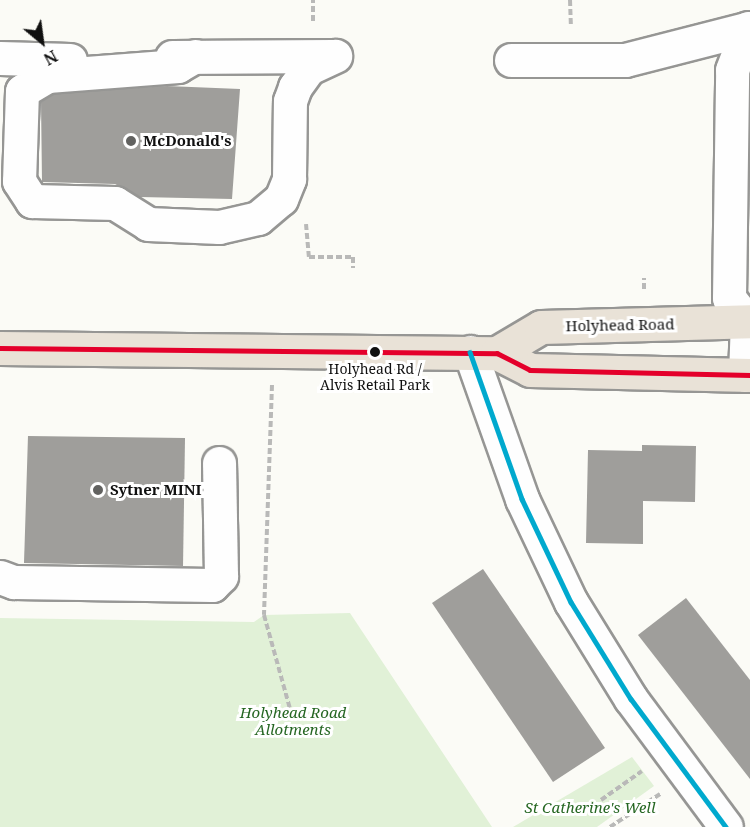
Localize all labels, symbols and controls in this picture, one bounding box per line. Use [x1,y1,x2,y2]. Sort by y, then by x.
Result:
north arrow [12,12,72,72]
text: N [40,45,62,70]
place label: McDonald's [143,132,231,150]
marker: McDonald's [124,134,138,148]
street label: Holyhead Road [565,315,675,335]
marker: Holyhead Rd / Alvis Retail Park [369,346,381,358]
place label: Holyhead Rd / Alvis Retail Park [320,361,430,394]
place label: Sytner MINI [110,481,202,499]
marker: Sytner MINI [91,483,105,497]
park label: Holyhead Road Allotments [240,703,346,738]
park label: St Catherine's Well [525,799,655,817]

